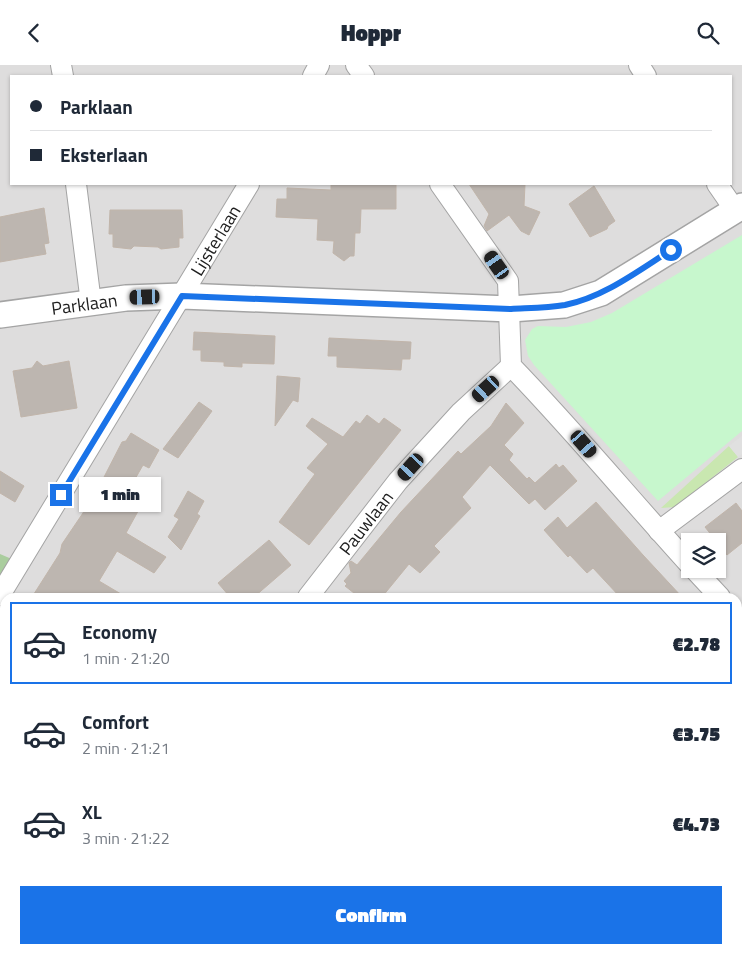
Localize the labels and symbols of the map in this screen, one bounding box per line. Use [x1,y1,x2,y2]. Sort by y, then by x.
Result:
street label: Lijsterlaan [183,200,247,281]
route start [660,239,682,261]
car [482,248,511,282]
street label: Parklaan [50,286,119,321]
car [129,289,160,305]
car [469,373,502,405]
car [568,428,599,460]
car [395,451,426,483]
callout: 1 min [78,477,161,513]
route end [50,484,72,506]
street label: Pauwlaan [332,485,399,561]

